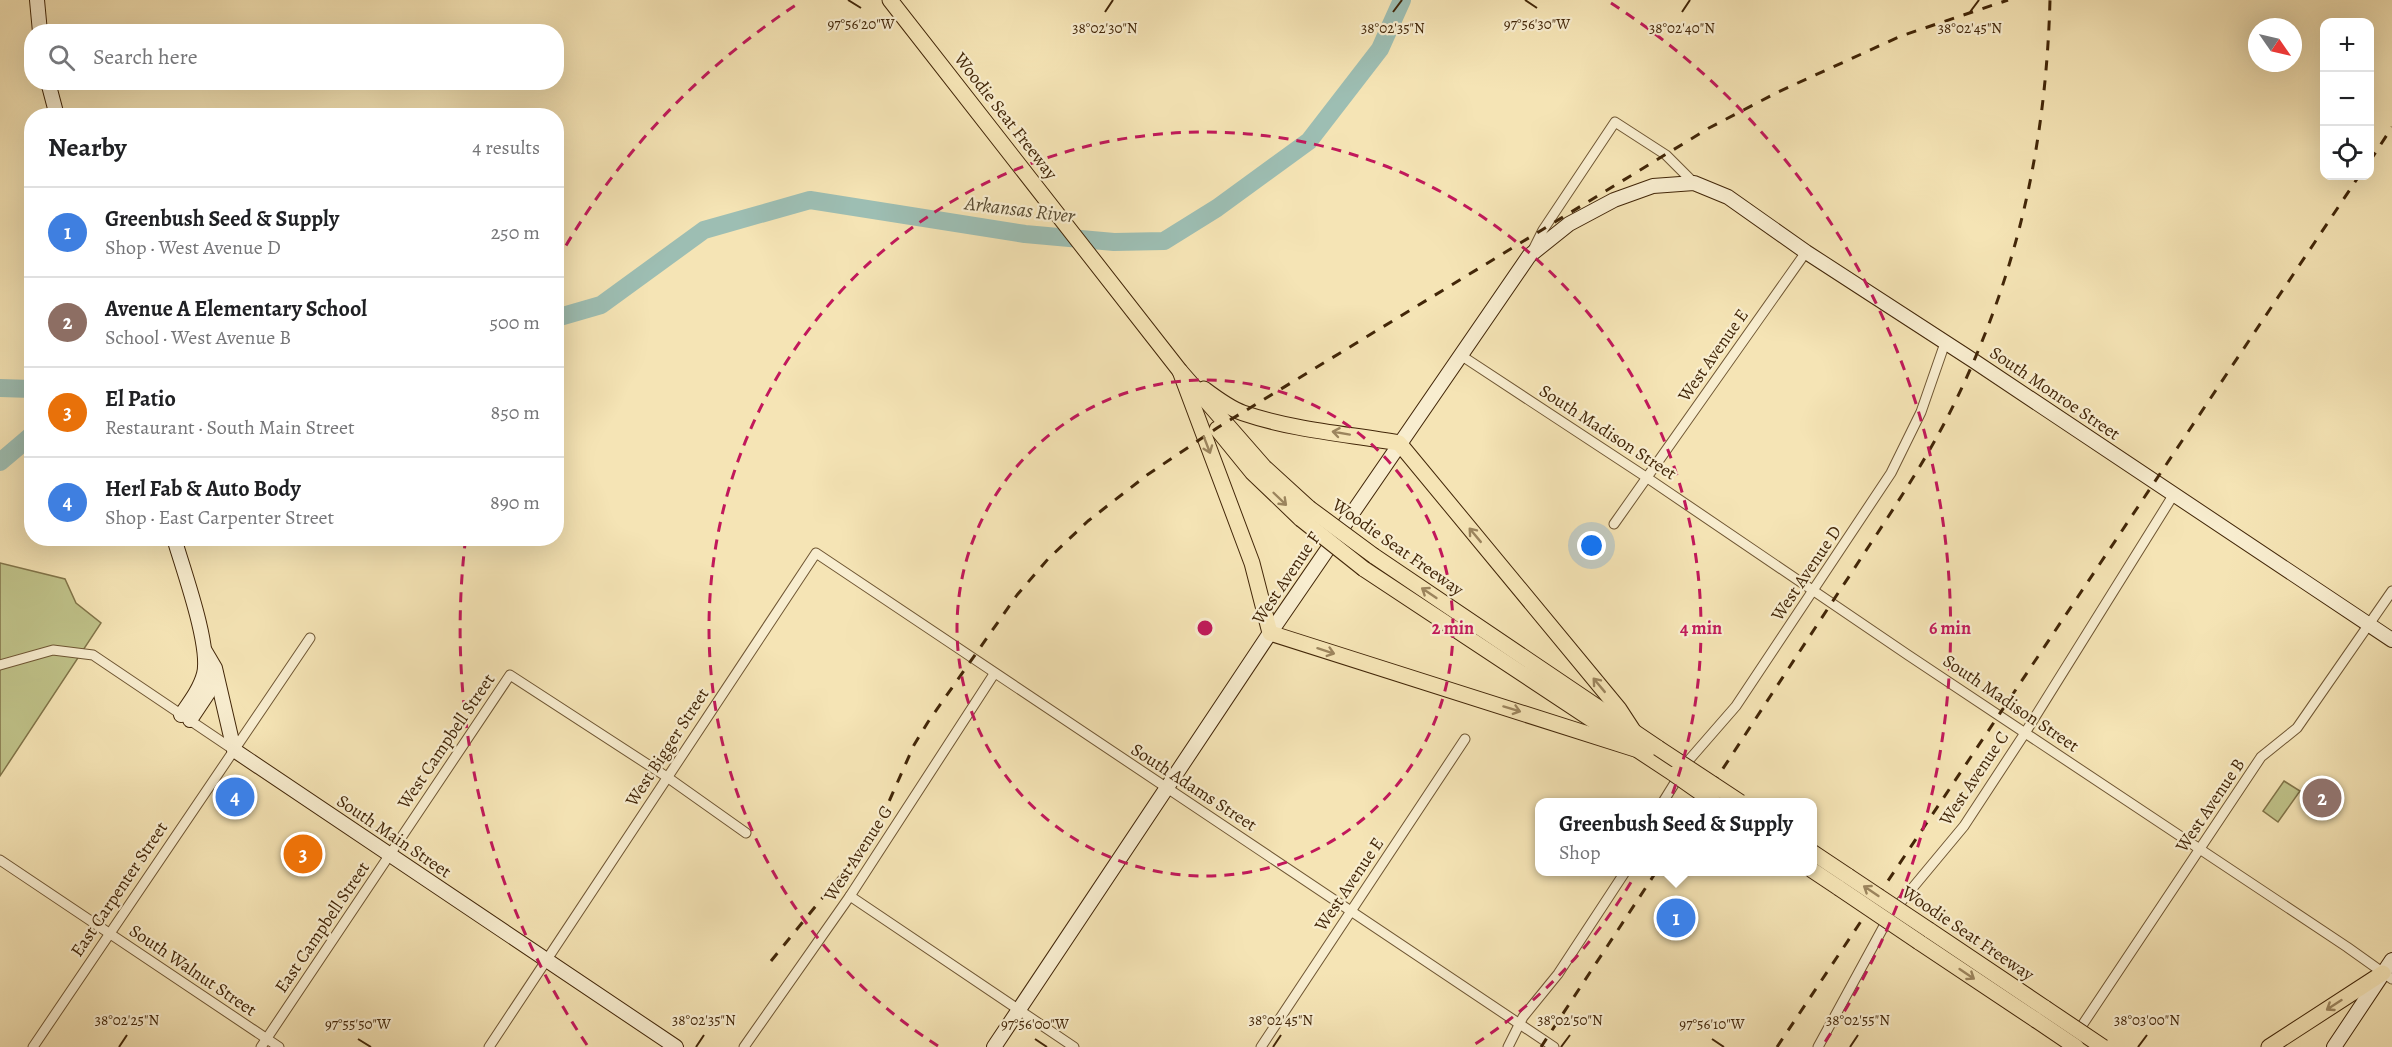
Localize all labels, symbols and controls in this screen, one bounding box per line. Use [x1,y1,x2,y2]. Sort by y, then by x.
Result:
text: 97°56'20"W [827,14,895,34]
text: 97°56'30"W [1504,14,1570,34]
text: 38°02'30"N [1072,18,1138,38]
text: 38°02'35"N [1361,18,1425,38]
text: 38°02'40"N [1649,18,1715,38]
text: 38°02'45"N [1938,18,2002,38]
north arrow [2248,18,2302,72]
map controls [2320,18,2374,180]
button: + [2320,18,2374,72]
search box [24,24,564,90]
icon: search [45,41,78,74]
text: Search here [93,42,198,72]
street label: Woodie Seat Freeway [948,47,1064,185]
button: − [2320,72,2374,126]
button: locate [2320,126,2374,180]
text: Nearby [48,130,127,165]
text: 4 results [472,134,540,161]
water label: Arkansas River [962,189,1077,230]
text: Greenbush Seed & Supply [105,204,339,234]
text: 1 [64,219,71,246]
text: 250 m [491,219,540,246]
text: Shop · West Avenue D [105,234,281,261]
text: Avenue A Elementary School [105,294,367,324]
street label: West Avenue E [1672,304,1754,407]
text: 2 [63,309,72,336]
text: 500 m [489,309,540,336]
text: School · West Avenue B [105,324,291,351]
street label: South Monroe Street [1985,340,2125,446]
street label: South Madison Street [1535,379,1681,485]
text: El Patio [105,384,176,414]
text: 3 [63,399,72,426]
text: 850 m [490,399,540,426]
text: Restaurant · South Main Street [105,414,355,441]
one-way arrow [1332,427,1352,438]
one-way arrow [1203,435,1214,454]
text: Herl Fab & Auto Body [105,474,301,504]
text: 4 [63,489,72,516]
text: 890 m [490,489,540,516]
one-way arrow [1272,492,1287,506]
street label: Woodie Seat Freeway [1327,492,1469,602]
text: Shop · East Carpenter Street [105,504,334,531]
street label: West Avenue D [1765,521,1847,626]
street label: West Avenue F [1246,527,1326,630]
one-way arrow [1468,528,1482,543]
your location [1577,531,1606,560]
one-way arrow [1422,587,1438,599]
text: 2 min [1432,616,1474,640]
text: 4 min [1680,616,1722,640]
text: 6 min [1929,616,1971,640]
centre of rings [1195,618,1215,638]
one-way arrow [1316,647,1335,658]
street label: South Madison Street [1938,649,2084,757]
street label: West Campbell Street [391,669,500,814]
one-way arrow [1593,677,1606,693]
street label: West Bigger Street [619,683,714,812]
one-way arrow [1502,704,1521,715]
street label: West Avenue C [1933,726,2014,831]
street label: South Adams Street [1127,737,1262,837]
street label: West Avenue B [2169,753,2250,857]
pin: 4 [216,774,254,820]
pin: 2 [2302,776,2342,820]
street label: South Main Street [332,789,456,883]
popup [1535,798,1817,876]
street label: West Avenue G [818,801,898,906]
text: Greenbush Seed & Supply [1559,809,1793,839]
street label: East Carpenter Street [65,817,173,961]
pin: 3 [284,832,322,876]
street label: West Avenue E [1308,833,1389,936]
text: Shop [1559,839,1601,866]
street label: East Campbell Street [269,857,375,997]
street label: Woodie Seat Freeway [1896,879,2040,987]
one-way arrow [1863,885,1880,897]
pin: 1 [1656,896,1696,940]
street label: South Walnut Street [125,919,261,1021]
one-way arrow [1959,968,1975,980]
one-way arrow [2326,999,2342,1011]
text: 38°02'25"N [95,1010,160,1030]
text: 38°02'35"N [672,1010,736,1030]
text: 38°02'45"N [1249,1010,1313,1030]
text: 38°02'50"N [1537,1010,1603,1030]
text: 38°02'55"N [1826,1010,1890,1030]
text: 38°03'00"N [2114,1010,2180,1030]
text: 97°55'50"W [325,1014,391,1034]
text: 97°56'00"W [1001,1014,1069,1034]
text: 97°56'10"W [1679,1014,1745,1034]

